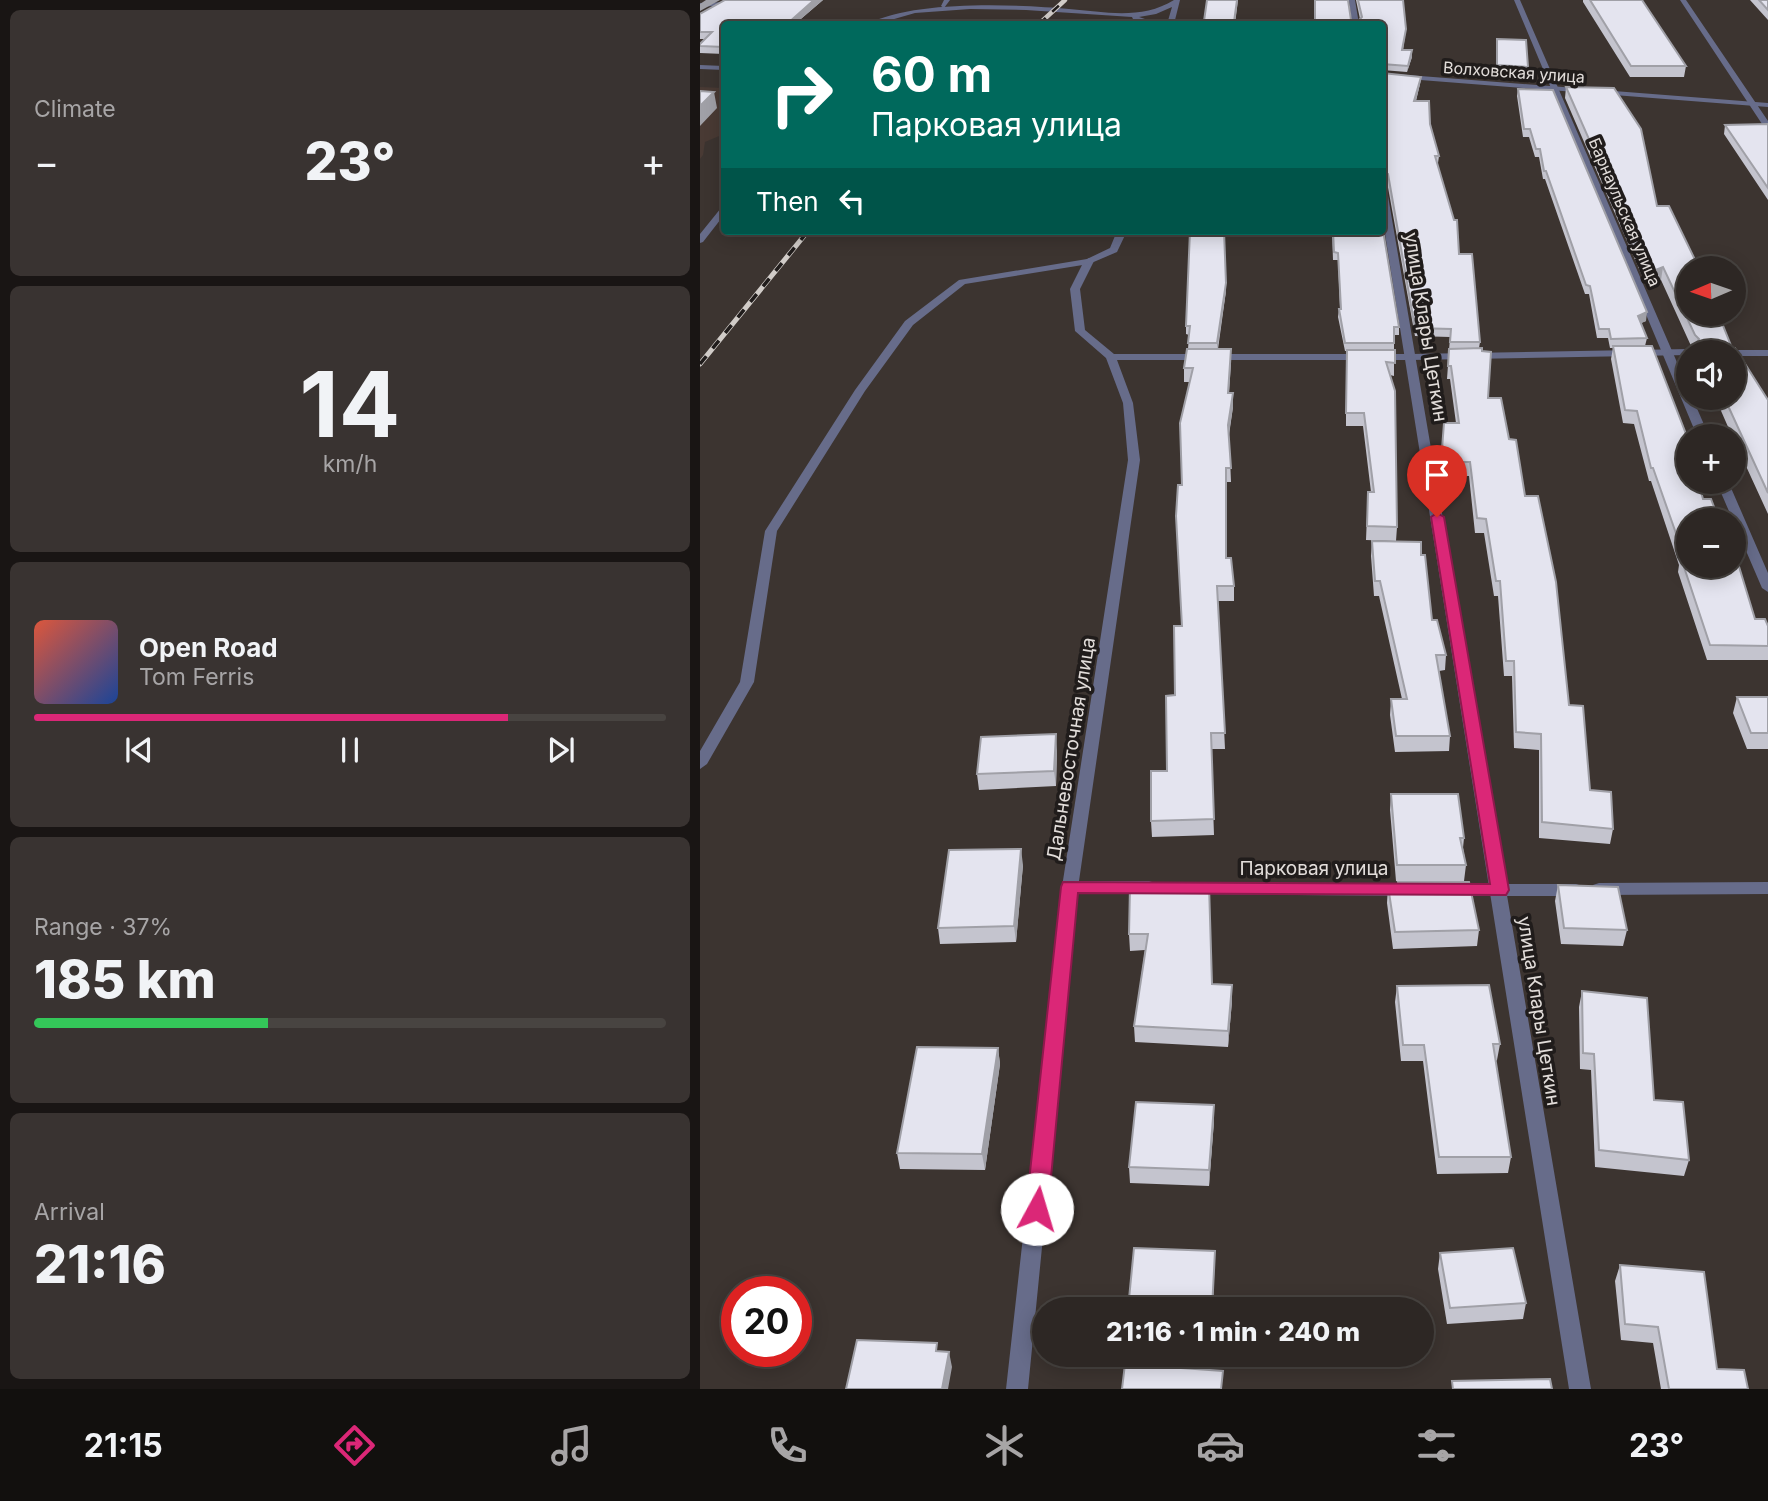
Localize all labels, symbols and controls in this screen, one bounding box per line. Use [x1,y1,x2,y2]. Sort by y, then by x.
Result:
text: 60 m [871,45,992,104]
icon: right [756,49,847,140]
street label: Волховская улица [1443,57,1585,87]
text: Climate [34,95,116,123]
text: Парковая улица [871,105,1122,144]
text: 23° [304,130,396,193]
street label: Барнаульская улица [1585,135,1665,289]
text: − [34,139,59,185]
text: + [641,139,666,185]
icon: left [833,182,871,220]
text: Then [756,186,819,217]
street label: улица Клары Цеткин [1400,231,1452,423]
north arrow [1676,256,1746,326]
map controls [1676,256,1746,578]
button: sound [1676,340,1746,410]
text: 14 [300,349,400,459]
button: + [1676,424,1746,494]
pin [1407,445,1467,517]
text: km/h [323,450,377,478]
icon: arrive [1418,456,1456,494]
button: − [1676,508,1746,578]
text: Open Road [139,632,278,663]
street label: Дальневосточная улица [1042,636,1100,862]
text: Tom Ferris [139,663,254,691]
icon: previous [120,731,158,769]
icon: pause [331,731,369,769]
icon: next [542,731,580,769]
street label: Парковая улица [1240,857,1388,880]
text: Range · 37% [34,913,172,941]
street label: улица Клары Цеткин [1513,915,1565,1107]
text: 185 km [34,948,216,1011]
position arrow [1000,1172,1074,1246]
text: Arrival [34,1198,105,1226]
text: 21:16 [34,1233,166,1296]
speed limit sign: 20 [721,1276,812,1367]
text: 21:16 · 1 min · 240 m [1106,1316,1360,1347]
icon: directions [330,1421,379,1470]
icon: music [547,1421,596,1470]
icon: phone [763,1421,812,1470]
icon: climate [980,1421,1029,1470]
icon: car [1196,1421,1245,1470]
icon: filters [1412,1421,1461,1470]
text: 21:15 [84,1426,163,1465]
text: 23° [1629,1426,1684,1465]

